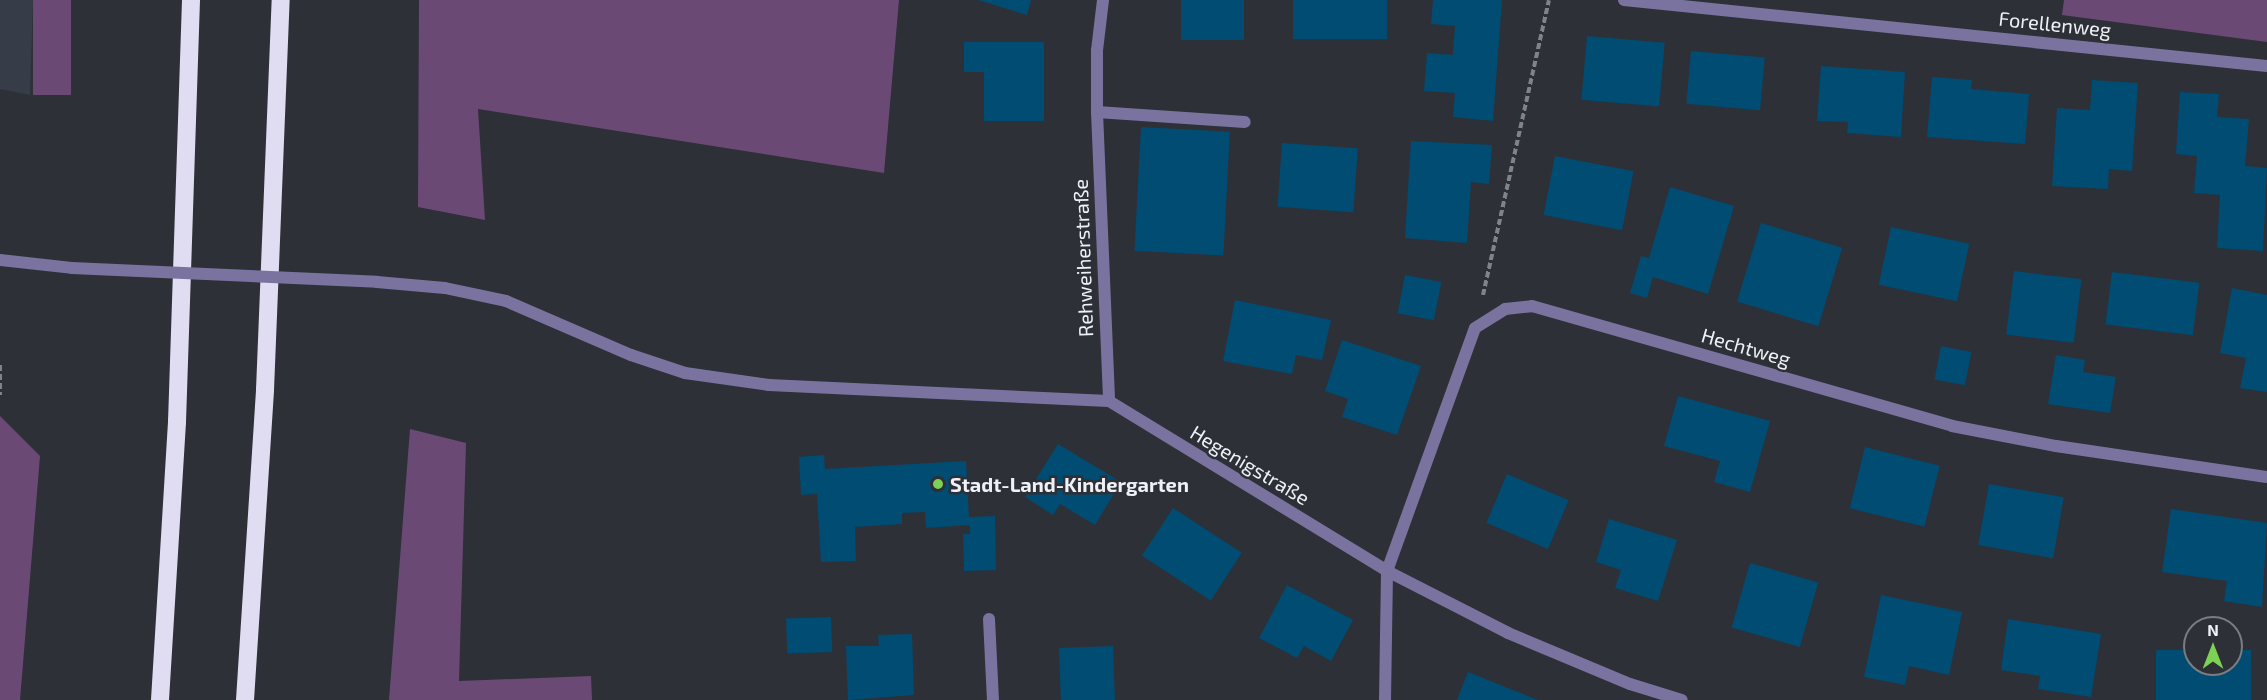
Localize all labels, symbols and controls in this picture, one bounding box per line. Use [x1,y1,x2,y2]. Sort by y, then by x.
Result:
street label: Forellenweg [1998,6,2112,42]
street label: Rehweiherstraße [1068,179,1098,337]
street label: Hechtweg [1699,323,1793,371]
street label: Hegenigstraße [1186,420,1314,510]
place label: Stadt-Land-Kindergarten [950,472,1189,496]
marker: Stadt-Land-Kindergarten [931,477,945,491]
north arrow [2183,616,2243,676]
text: N [2207,620,2219,639]

